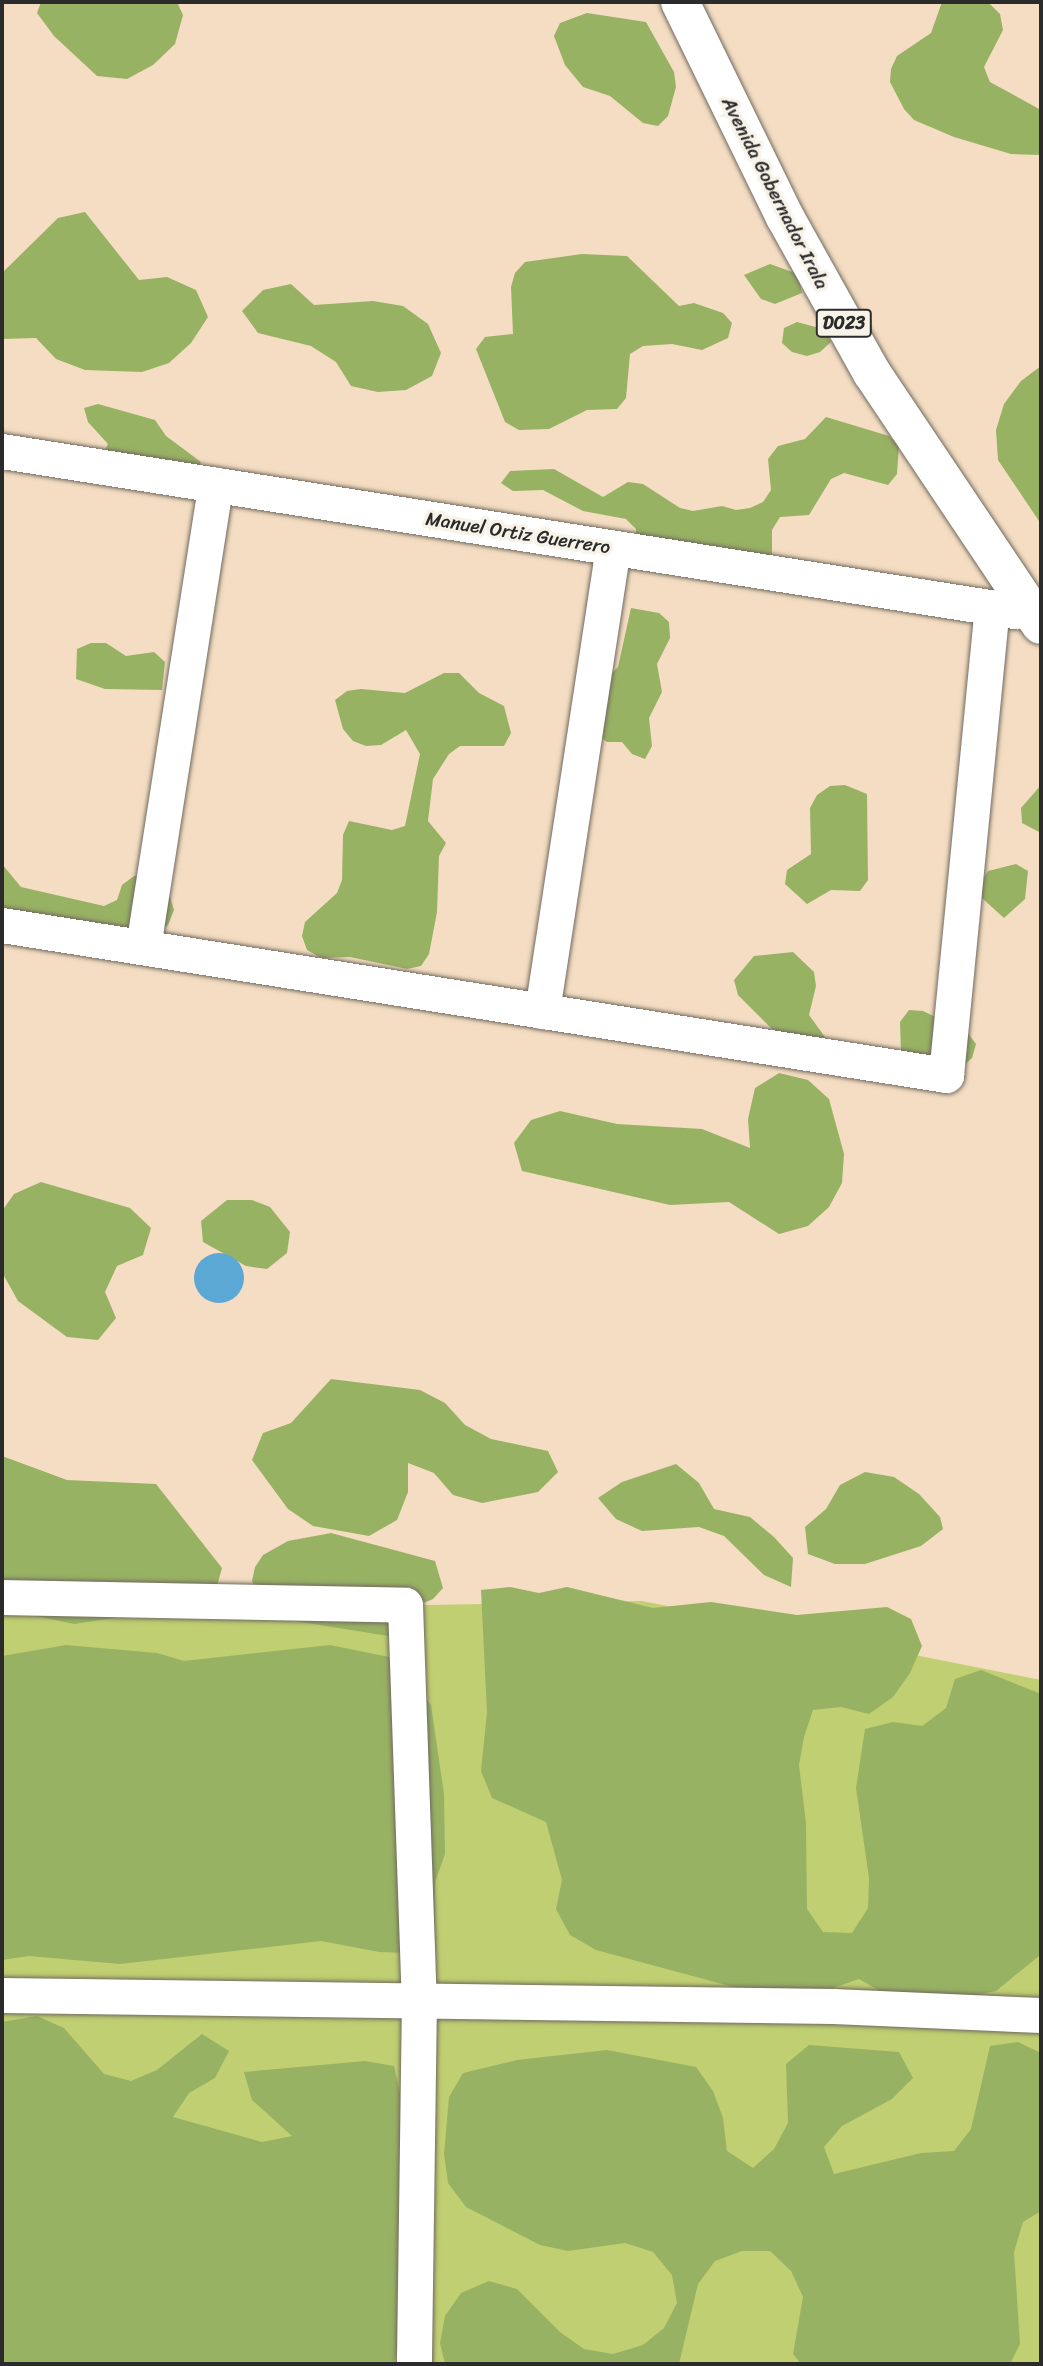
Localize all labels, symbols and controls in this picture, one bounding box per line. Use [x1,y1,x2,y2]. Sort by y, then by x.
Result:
street label: Avenida Gobernador Irala [717,93,833,293]
road number: D023 [814,309,874,338]
street label: Manuel Ortiz Guerrero [424,507,612,559]

